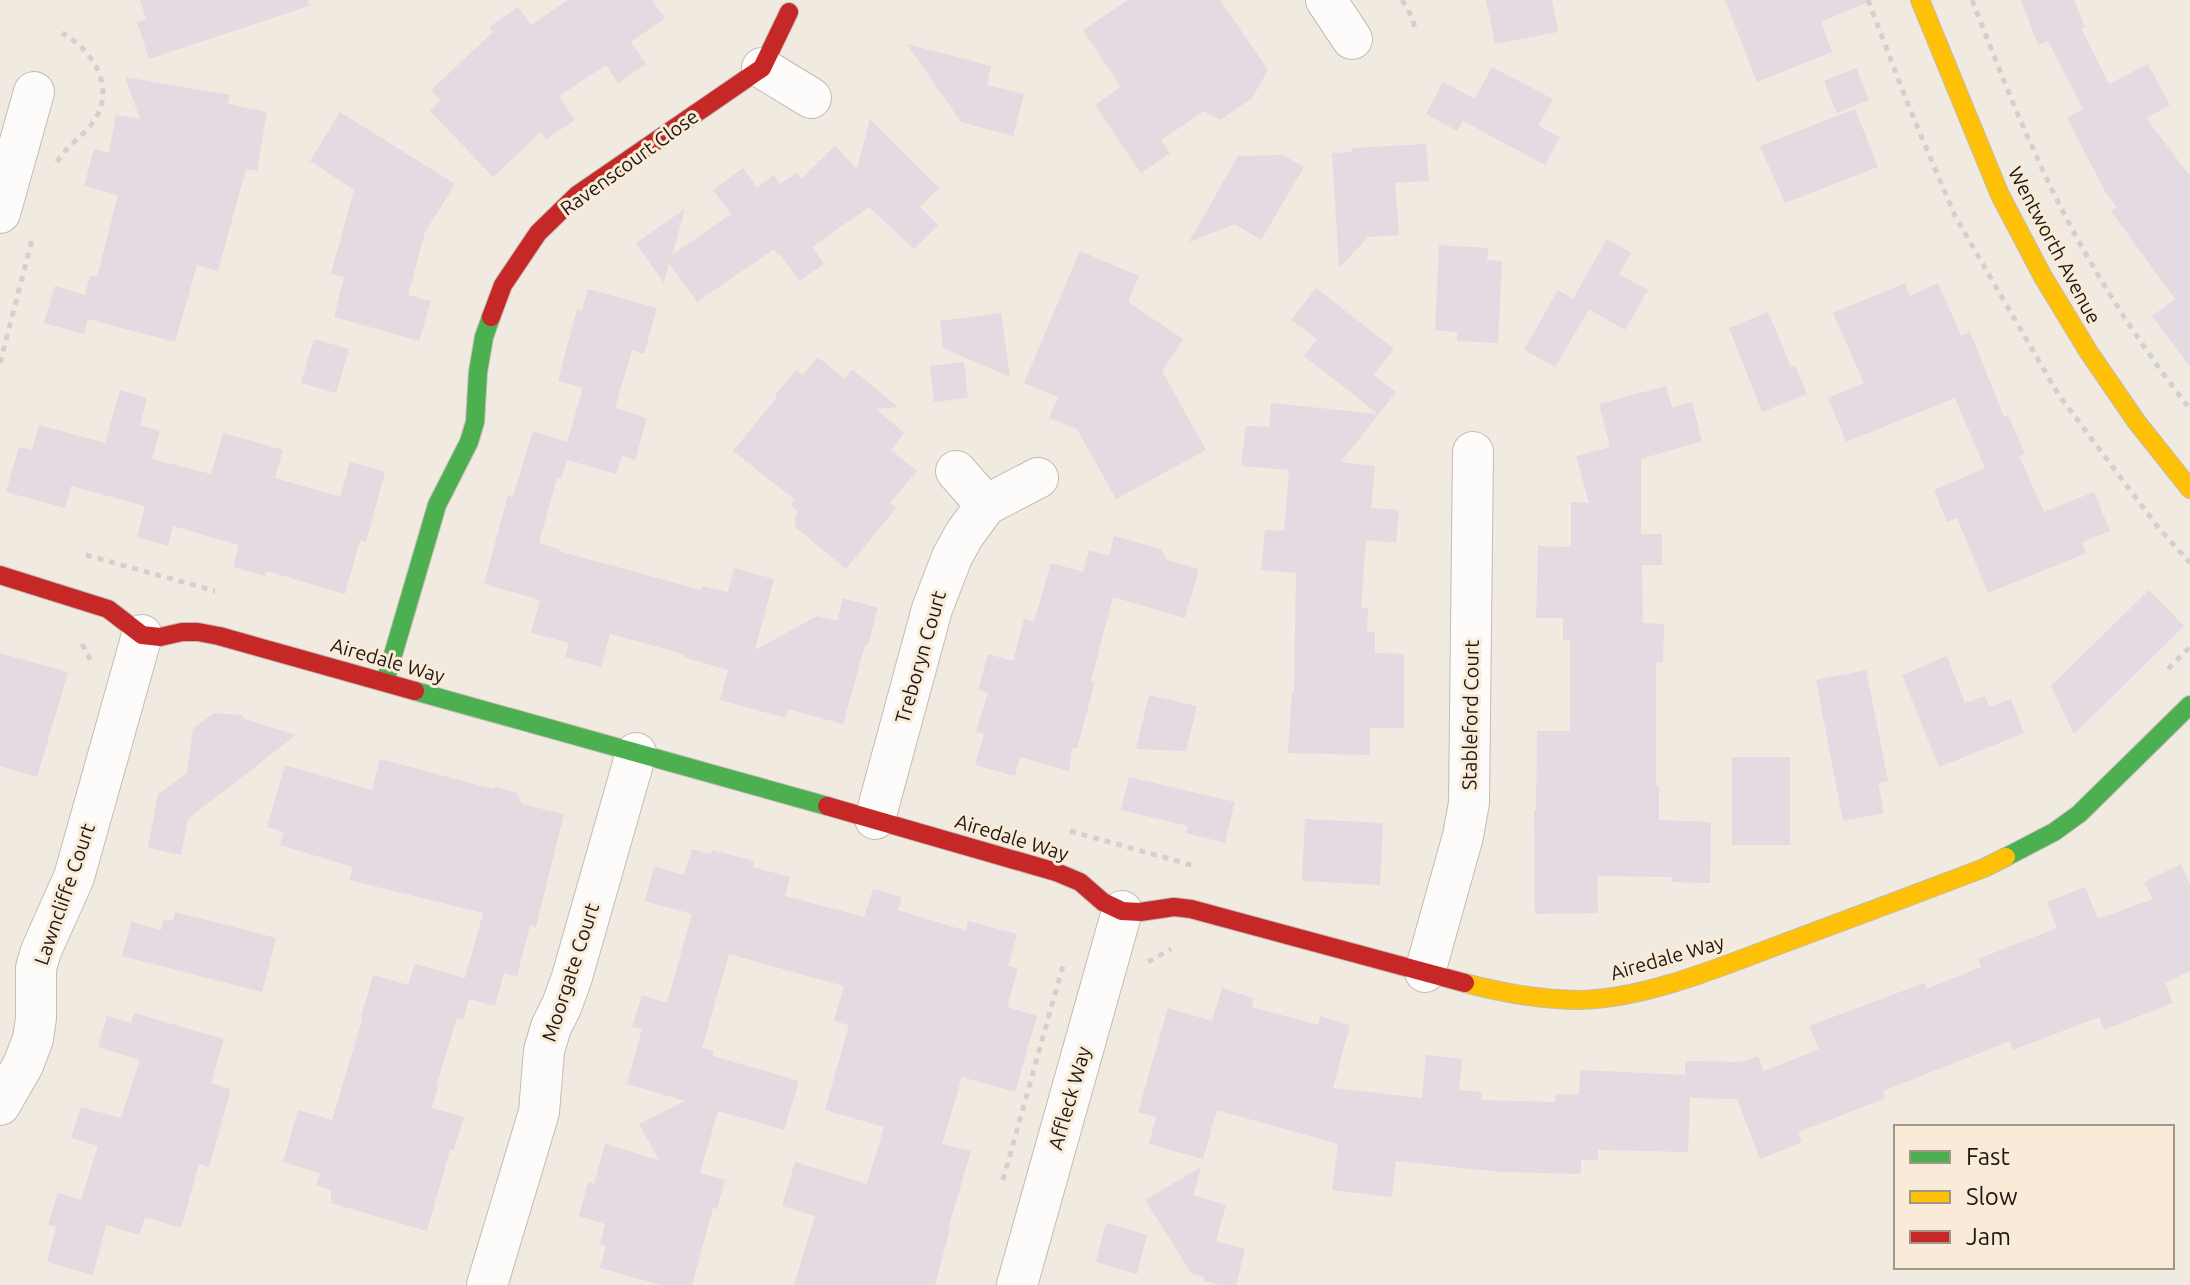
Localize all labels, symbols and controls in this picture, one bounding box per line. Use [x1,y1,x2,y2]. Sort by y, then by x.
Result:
street label: Ravenscourt Close [556,104,702,220]
street label: Wentworth Avenue [2004,163,2106,327]
street label: Treboryn Court [890,588,950,726]
street label: Airedale Way [328,633,448,687]
street label: Stableford Court [1457,639,1483,790]
street label: Airedale Way [953,809,1072,865]
street label: Lawncliffe Court [29,820,99,968]
street label: Moorgate Court [537,900,603,1044]
street label: Airedale Way [1607,930,1727,984]
street label: Affleck Way [1043,1043,1095,1152]
legend [1894,1125,2174,1269]
text: Fast [1966,1143,2010,1170]
text: Slow [1966,1183,2018,1210]
text: Jam [1966,1223,2011,1250]

